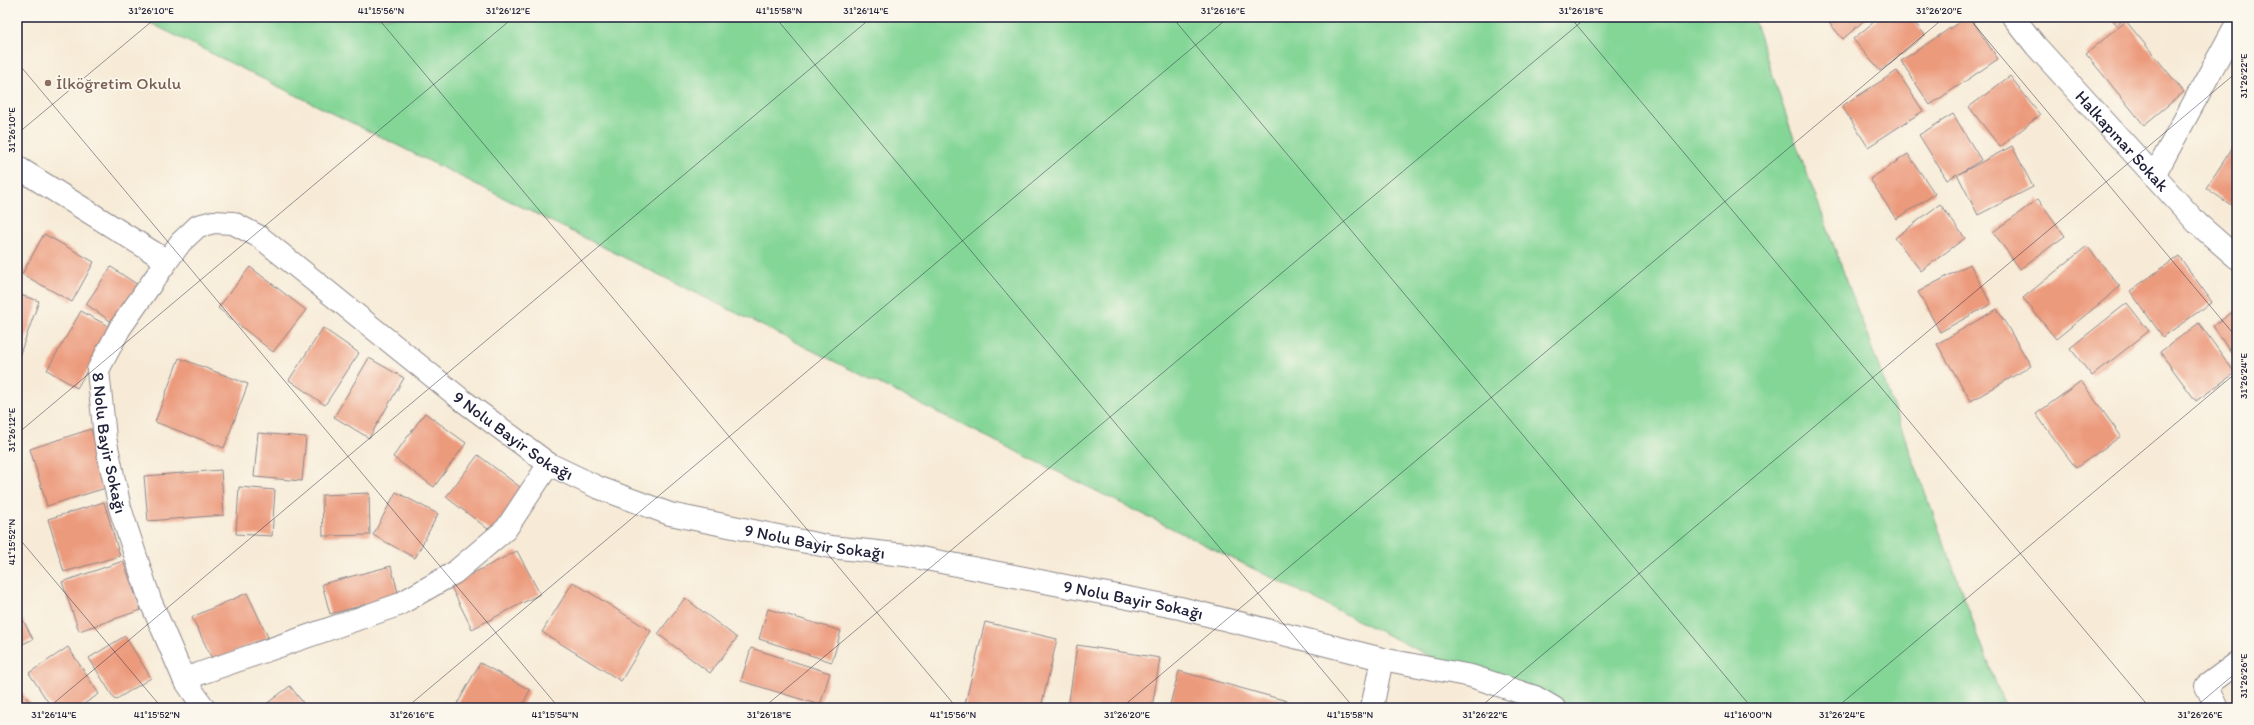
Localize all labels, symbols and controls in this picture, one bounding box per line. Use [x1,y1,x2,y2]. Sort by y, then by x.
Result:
text: 31°26'10"E [128,4,174,17]
text: 41°15'56"N [358,4,404,17]
text: 31°26'12"E [486,4,531,17]
text: 41°15'58"N [756,4,802,17]
text: 31°26'14"E [843,4,889,17]
text: 31°26'16"E [1201,4,1246,17]
text: 31°26'18"E [1559,4,1604,17]
text: 31°26'20"E [1916,4,1962,17]
text: 31°26'22"E [2237,53,2250,99]
place label: İlköğretim Okulu [56,73,182,93]
marker: İlköğretim Okulu [43,78,53,88]
street label: Halkapınar Sokak [2071,86,2173,195]
text: 31°26'10"E [5,107,18,153]
text: 31°26'24"E [2237,353,2250,399]
street label: 8 Nolu Bayir Sokağı [88,371,131,516]
street label: 9 Nolu Bayir Sokağı [449,387,576,484]
text: 31°26'12"E [5,407,18,452]
text: 41°15'52"N [5,519,18,565]
street label: 9 Nolu Bayir Sokağı [743,520,886,563]
street label: 9 Nolu Bayir Sokağı [1062,576,1206,624]
text: 31°26'26"E [2237,653,2250,699]
text: 31°26'14"E [31,708,77,721]
text: 41°15'52"N [134,708,180,721]
text: 31°26'16"E [390,708,435,721]
text: 41°15'54"N [531,708,579,721]
text: 31°26'18"E [747,708,792,721]
text: 41°15'56"N [930,708,976,721]
text: 31°26'20"E [1104,708,1150,721]
text: 41°15'58"N [1327,708,1373,721]
text: 31°26'22"E [1462,708,1508,721]
text: 41°16'00"N [1724,708,1772,721]
text: 31°26'24"E [1819,708,1865,721]
text: 31°26'26"E [2177,708,2223,721]

